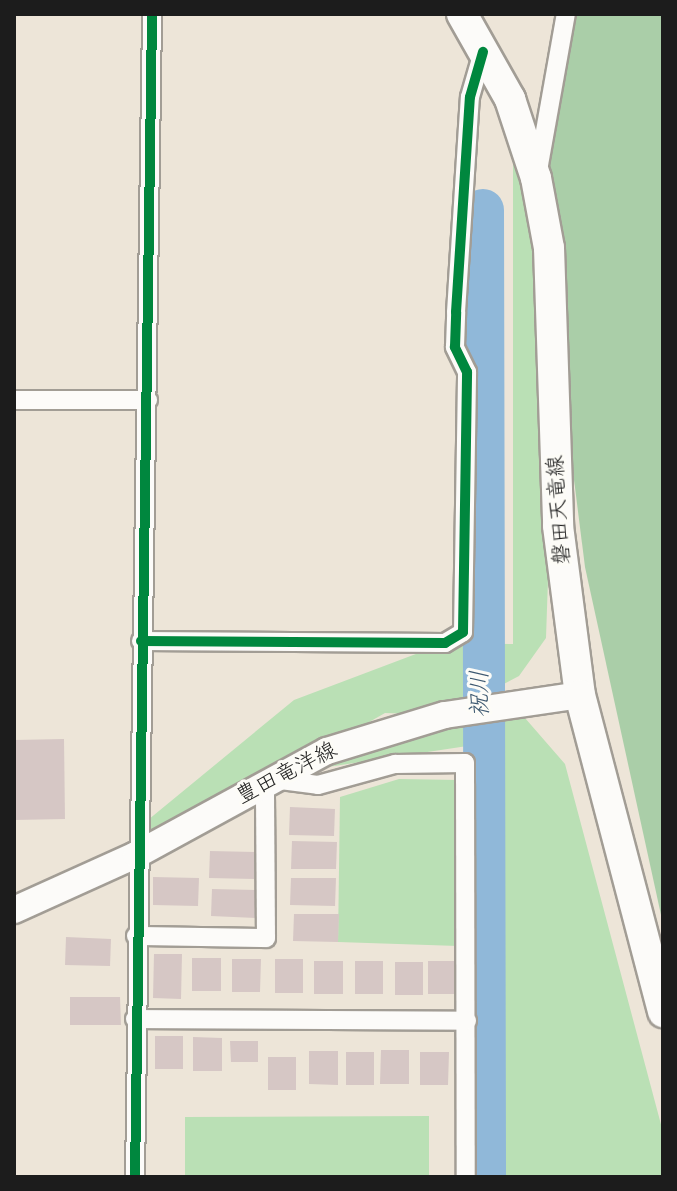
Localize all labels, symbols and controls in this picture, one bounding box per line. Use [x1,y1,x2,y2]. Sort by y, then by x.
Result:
street label: 磐田天竜線 [543,454,577,566]
water label: 祝川 [466,670,496,718]
street label: 豊田竜洋線 [232,737,342,811]

